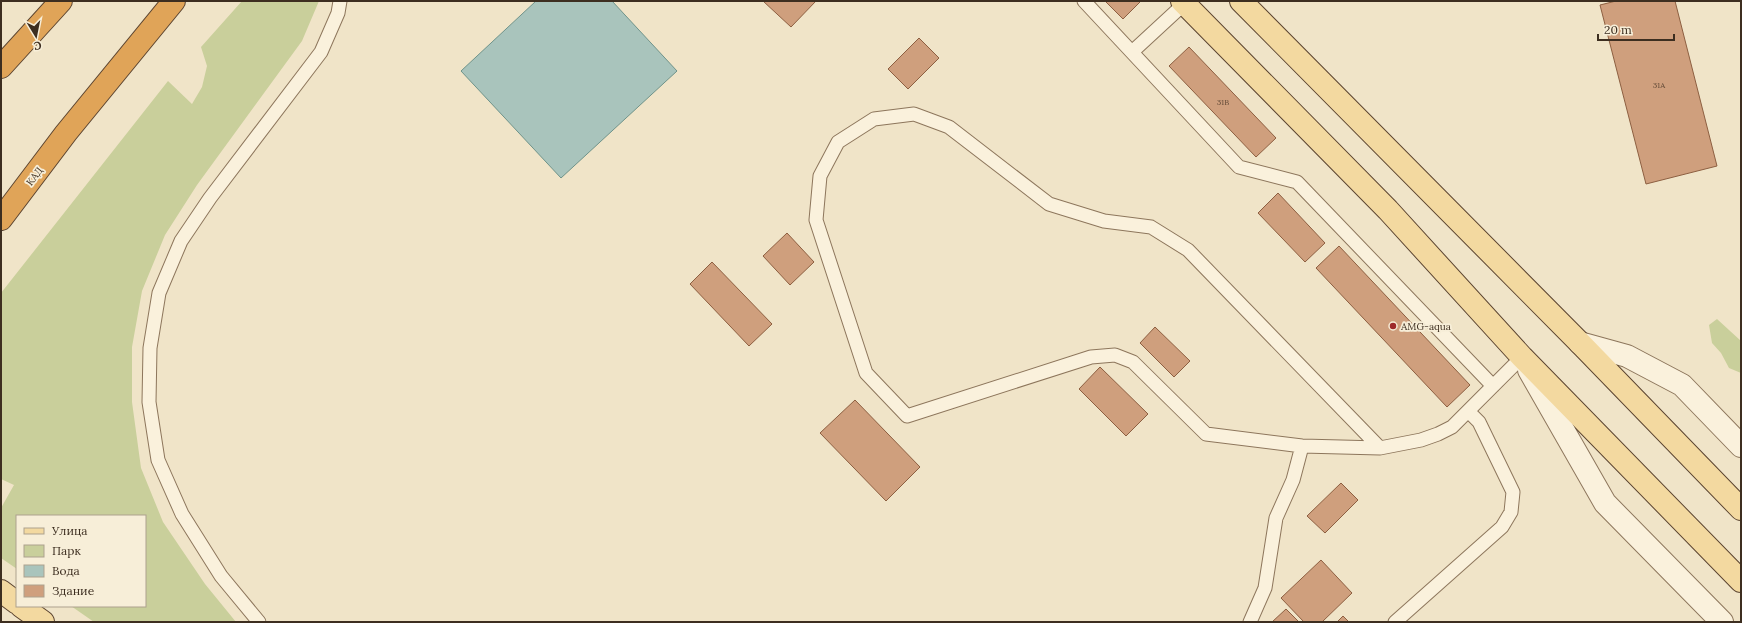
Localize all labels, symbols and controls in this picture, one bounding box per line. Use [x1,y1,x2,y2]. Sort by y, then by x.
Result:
north arrow [16,16,56,56]
scale bar [1598,16,1674,42]
text: 20 m [1604,22,1632,37]
text: С [32,38,43,53]
house number: 31А [1653,80,1666,90]
house number: 31В [1217,97,1229,107]
street label: КАД [23,164,46,188]
place label: AMG-aqua [1400,320,1451,333]
marker: AMG-aqua [1388,321,1398,331]
legend [16,515,146,607]
text: Улица [51,523,88,538]
text: Парк [52,543,81,558]
text: Вода [52,563,80,578]
text: Здание [52,583,95,598]

